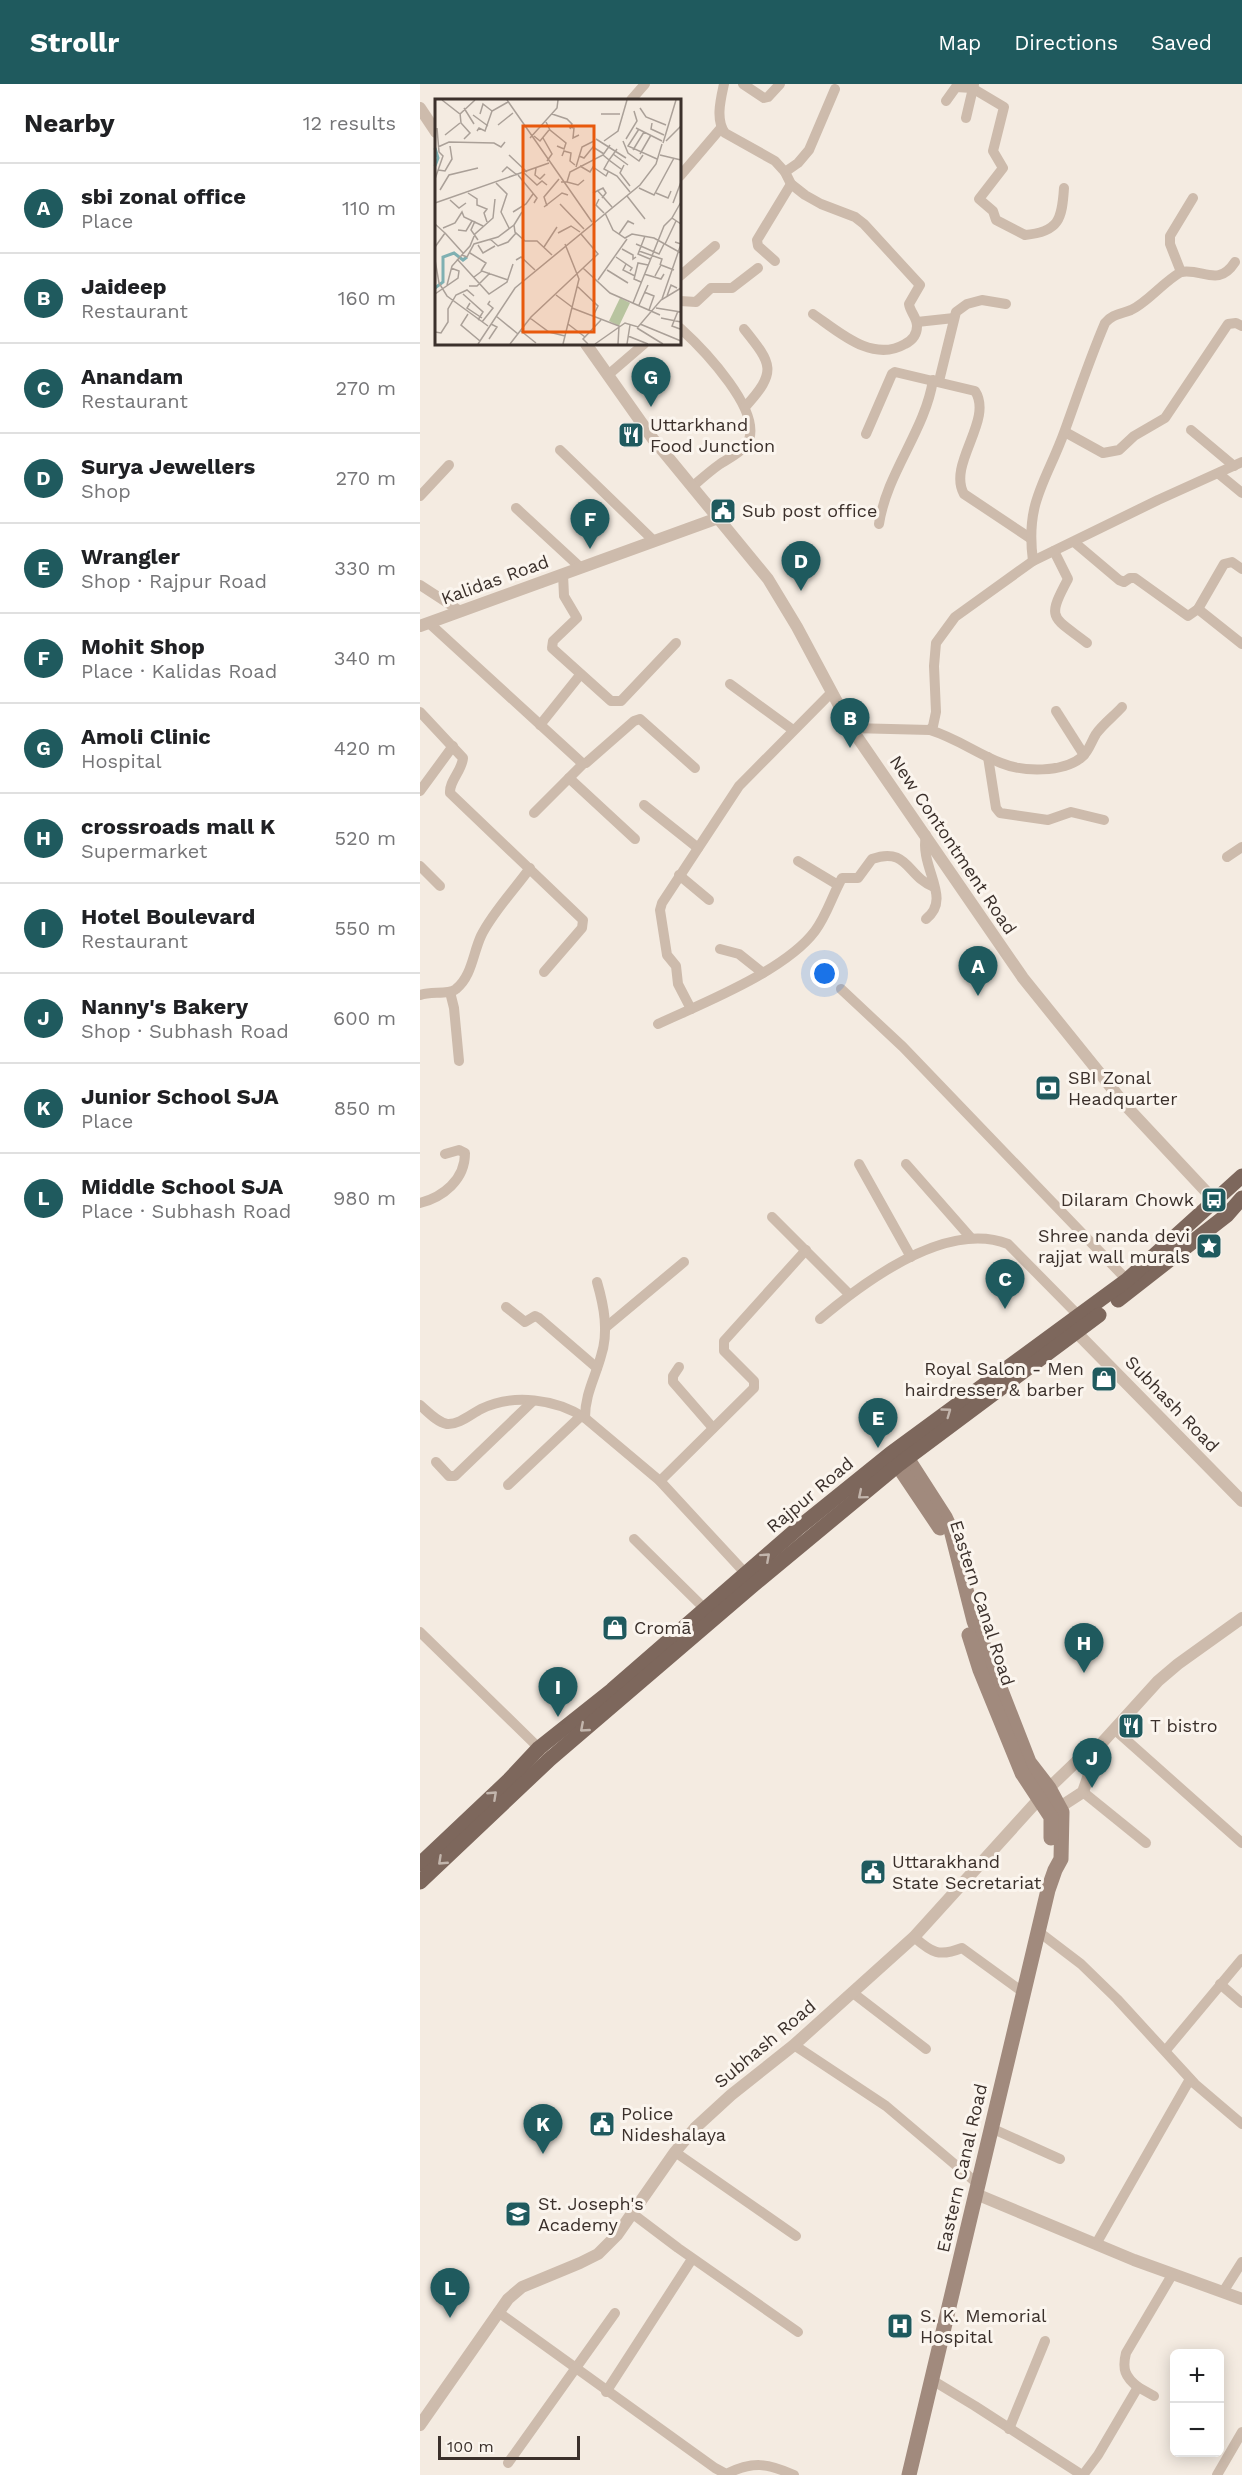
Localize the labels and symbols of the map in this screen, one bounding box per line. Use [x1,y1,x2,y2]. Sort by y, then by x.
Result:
inset map [435,99,681,345]
pin: G [632,358,670,407]
place label: Uttarkhand Food Junction [650,414,775,456]
restaurant icon: Uttarkhand Food Junction [616,420,646,450]
public building icon: Sub post office [708,496,738,526]
pin: F [570,500,610,549]
place label: Sub post office [742,500,877,521]
pin: D [782,542,820,591]
street label: Kalidas Road [438,550,552,609]
pin: B [830,698,870,748]
street label: New Contontment Road [886,751,1021,938]
pin: A [958,946,998,996]
your location [810,959,839,988]
place label: SBI Zonal Headquarter [1068,1067,1178,1109]
bank icon: SBI Zonal Headquarter [1033,1073,1063,1103]
bus stop icon: Dilaram Chowk [1199,1185,1229,1215]
place label: Dilaram Chowk [1061,1189,1194,1210]
place label: Shree nanda devi rajjat wall murals [1038,1225,1190,1267]
place icon: Shree nanda devi rajjat wall murals [1194,1231,1224,1261]
pin: C [986,1260,1024,1309]
street label: Subhash Road [1121,1351,1224,1456]
place label: Royal Salon - Men hairdresser & barber [904,1358,1084,1400]
shop icon: Royal Salon - Men hairdresser & barber [1089,1364,1119,1394]
pin: E [858,1398,898,1448]
one-way arrow [941,1408,952,1419]
street label: Rajpur Road [762,1452,857,1537]
one-way arrow [858,1487,869,1498]
street label: Eastern Canal Road [946,1518,1019,1688]
one-way arrow [760,1553,770,1564]
shop icon: Cromā [600,1613,630,1643]
place label: Cromā [634,1617,692,1638]
pin: H [1064,1624,1104,1673]
pin: I [538,1668,578,1717]
restaurant icon: T bistro [1116,1711,1146,1741]
place label: T bistro [1150,1715,1217,1736]
one-way arrow [580,1721,591,1732]
pin: J [1072,1738,1112,1788]
one-way arrow [486,1791,497,1802]
place label: Uttarakhand State Secretariat [892,1851,1042,1893]
one-way arrow [438,1854,449,1865]
public building icon: Uttarakhand State Secretariat [858,1857,888,1887]
street label: Subhash Road [710,1995,820,2092]
street label: Eastern Canal Road [932,2081,991,2254]
place label: Police Nideshalaya [621,2103,726,2145]
pin: K [524,2104,562,2154]
public building icon: Police Nideshalaya [587,2109,617,2139]
place label: St. Joseph's Academy [538,2193,644,2235]
school or university icon: St. Joseph's Academy [503,2199,533,2229]
pin: L [430,2268,470,2318]
place label: S. K. Memorial Hospital [920,2305,1047,2347]
hospital icon: S. K. Memorial Hospital [885,2311,915,2341]
scale bar [438,2433,580,2460]

